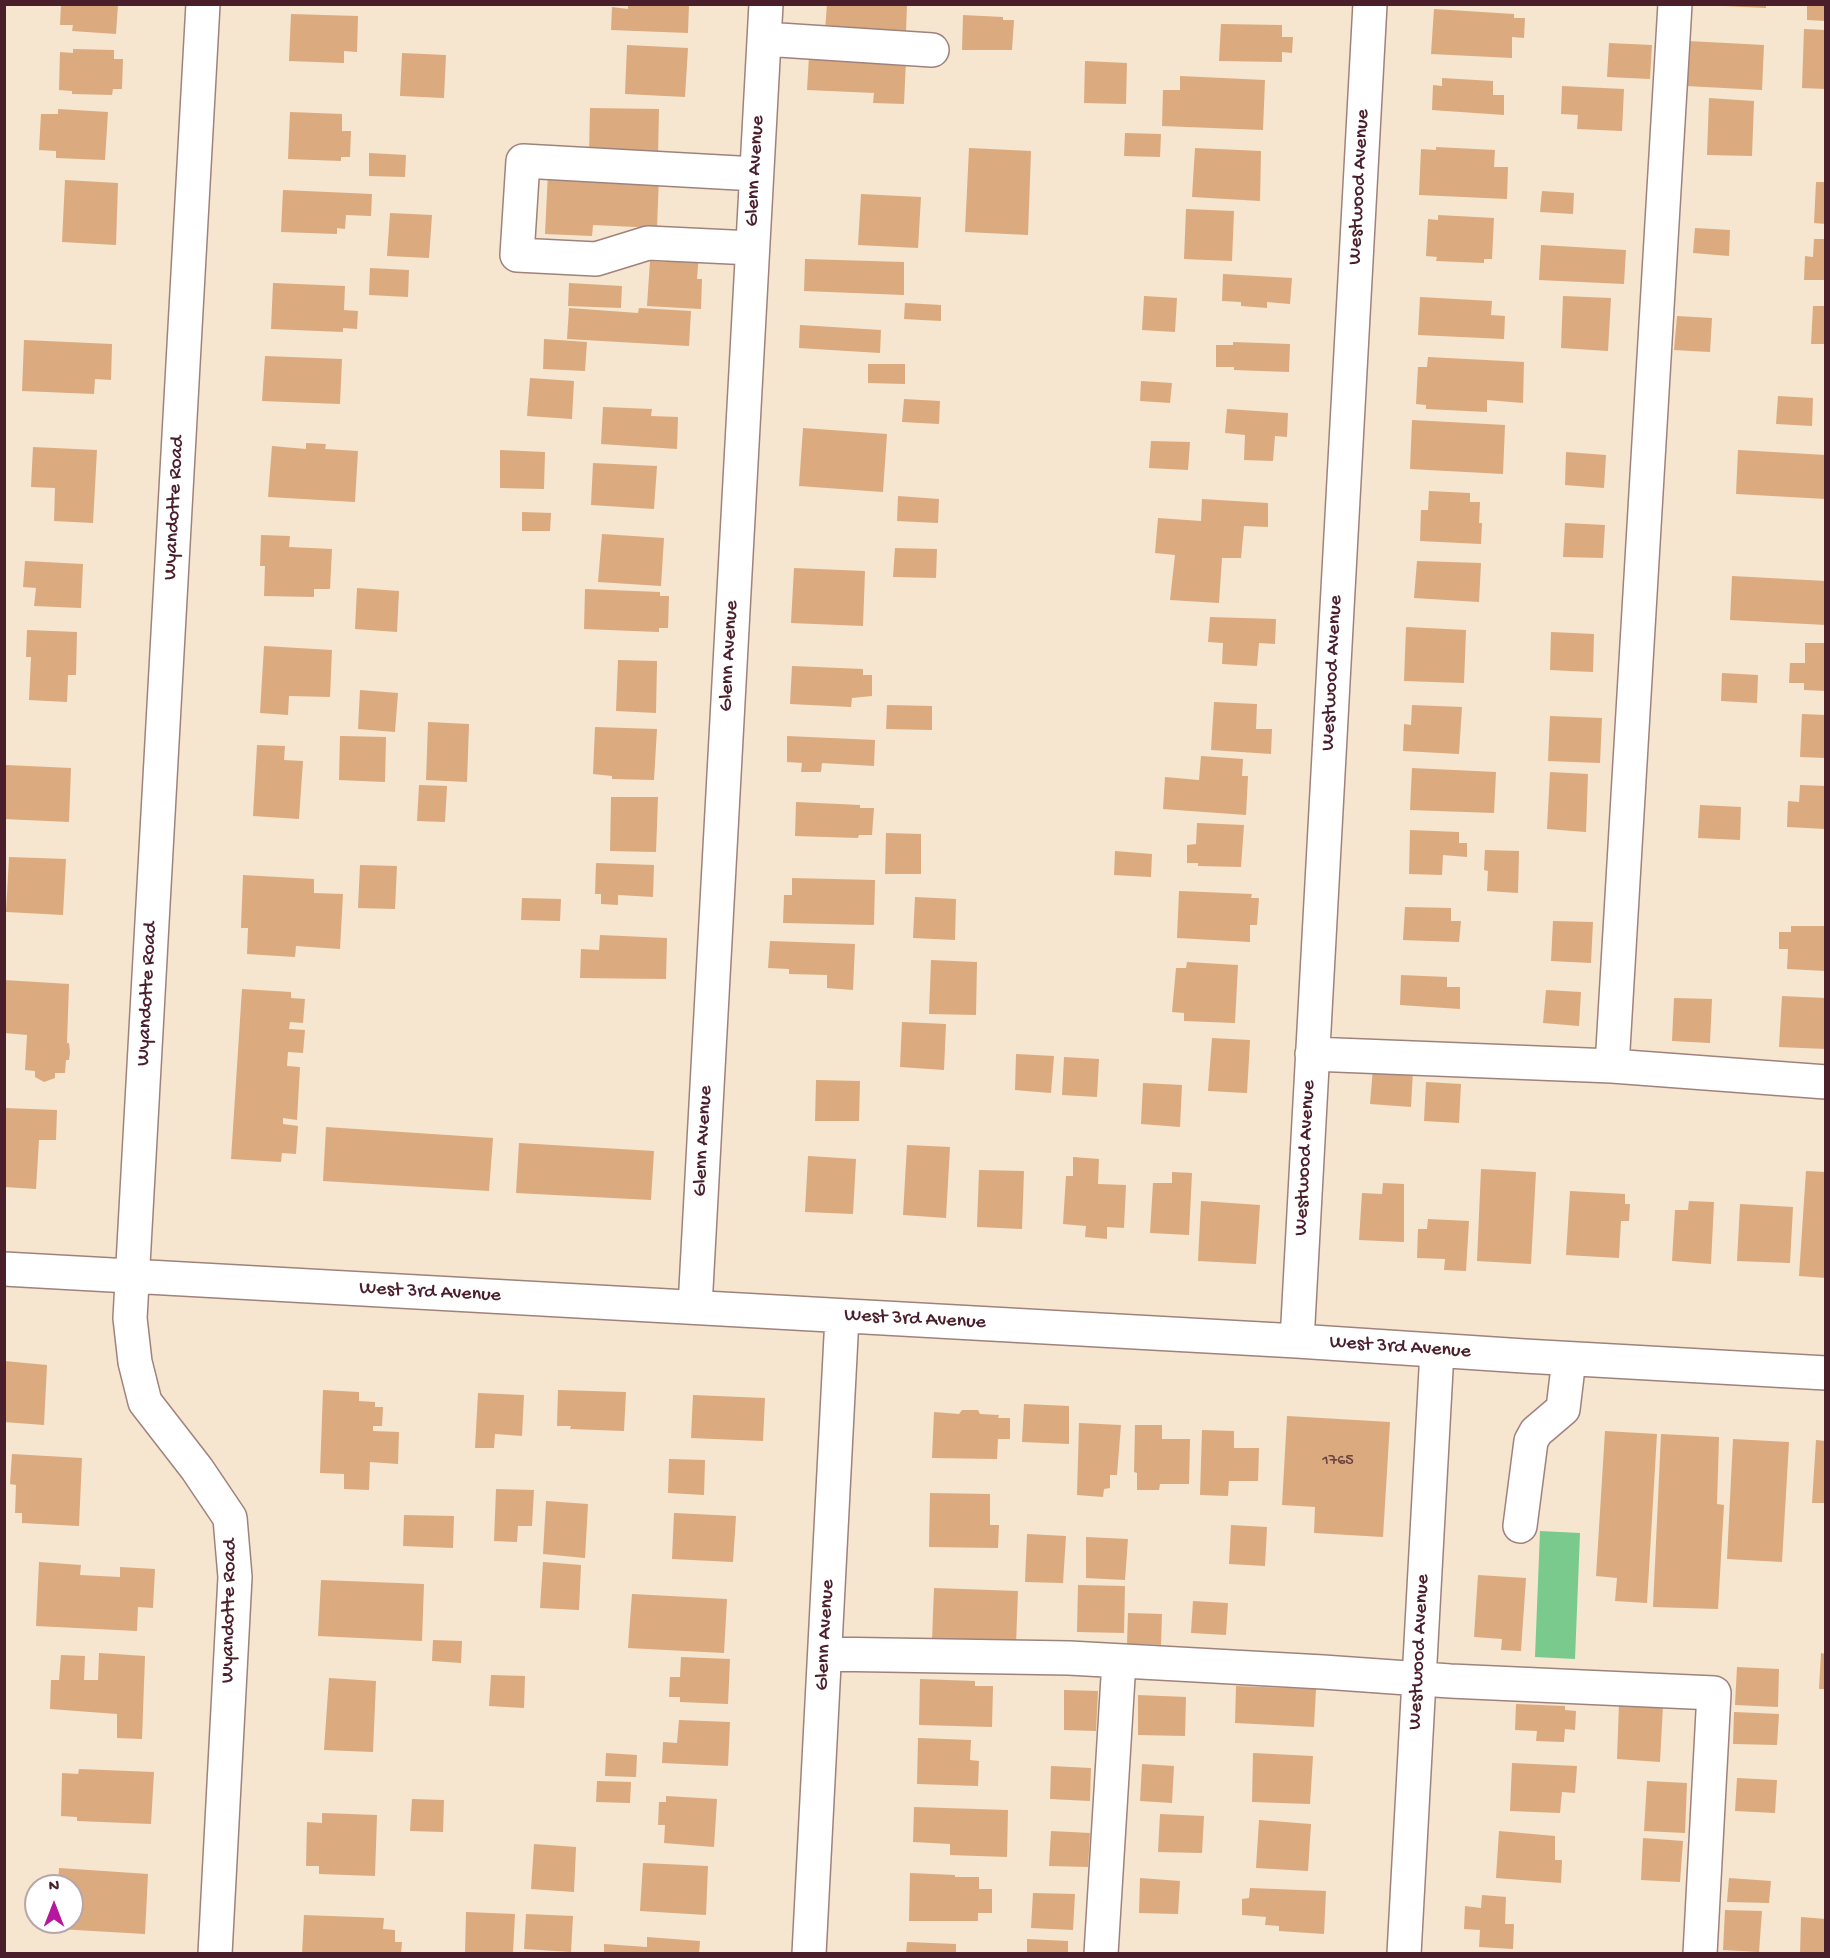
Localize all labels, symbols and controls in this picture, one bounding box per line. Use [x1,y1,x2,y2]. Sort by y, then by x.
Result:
street label: Westwood Avenue [1344,109,1376,265]
street label: Glenn Avenue [741,115,771,227]
street label: Wyandotte Road [159,435,191,581]
street label: Westwood Avenue [1317,595,1349,751]
street label: Glenn Avenue [715,600,745,712]
street label: Wyandotte Road [132,921,164,1067]
street label: Westwood Avenue [1290,1080,1322,1236]
street label: Glenn Avenue [689,1085,719,1197]
street label: West 3rd Avenue [359,1277,501,1309]
street label: West 3rd Avenue [844,1304,986,1336]
street label: West 3rd Avenue [1329,1331,1471,1365]
house number: 1765 [1322,1452,1354,1472]
street label: Wyandotte Road [217,1538,243,1684]
street label: Westwood Avenue [1404,1574,1436,1730]
street label: Glenn Avenue [811,1579,841,1691]
north arrow [24,1874,84,1934]
text: N [49,1878,59,1897]

